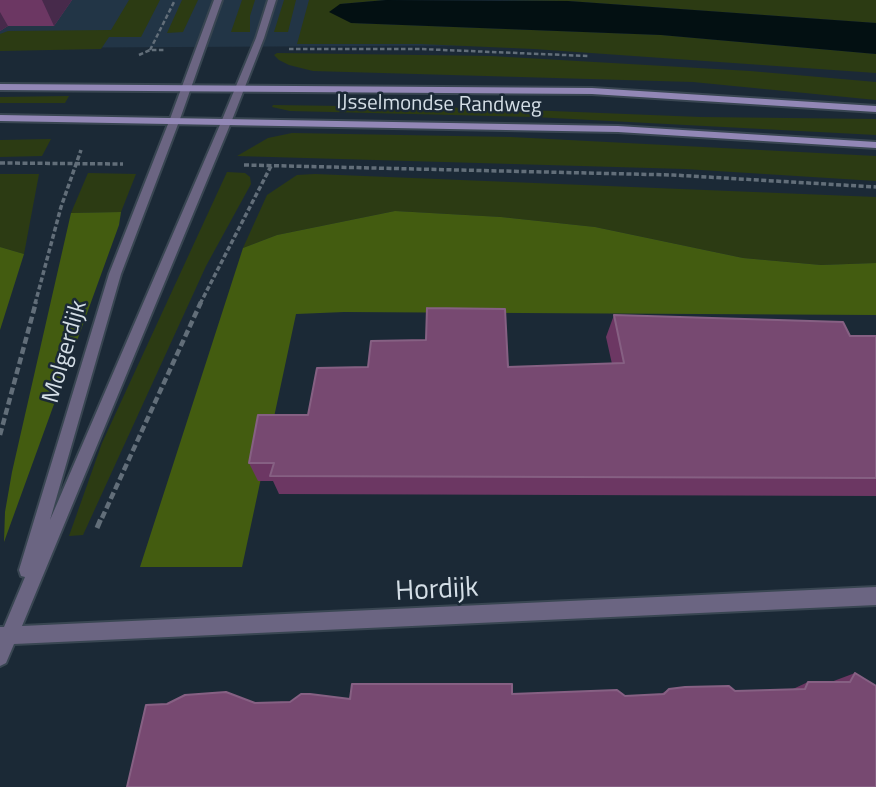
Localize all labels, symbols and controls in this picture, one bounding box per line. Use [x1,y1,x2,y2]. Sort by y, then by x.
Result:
street label: IJsselmondse Randweg [336,91,542,119]
street label: Molgerdijk [38,297,94,407]
street label: Hordijk [394,572,480,610]

